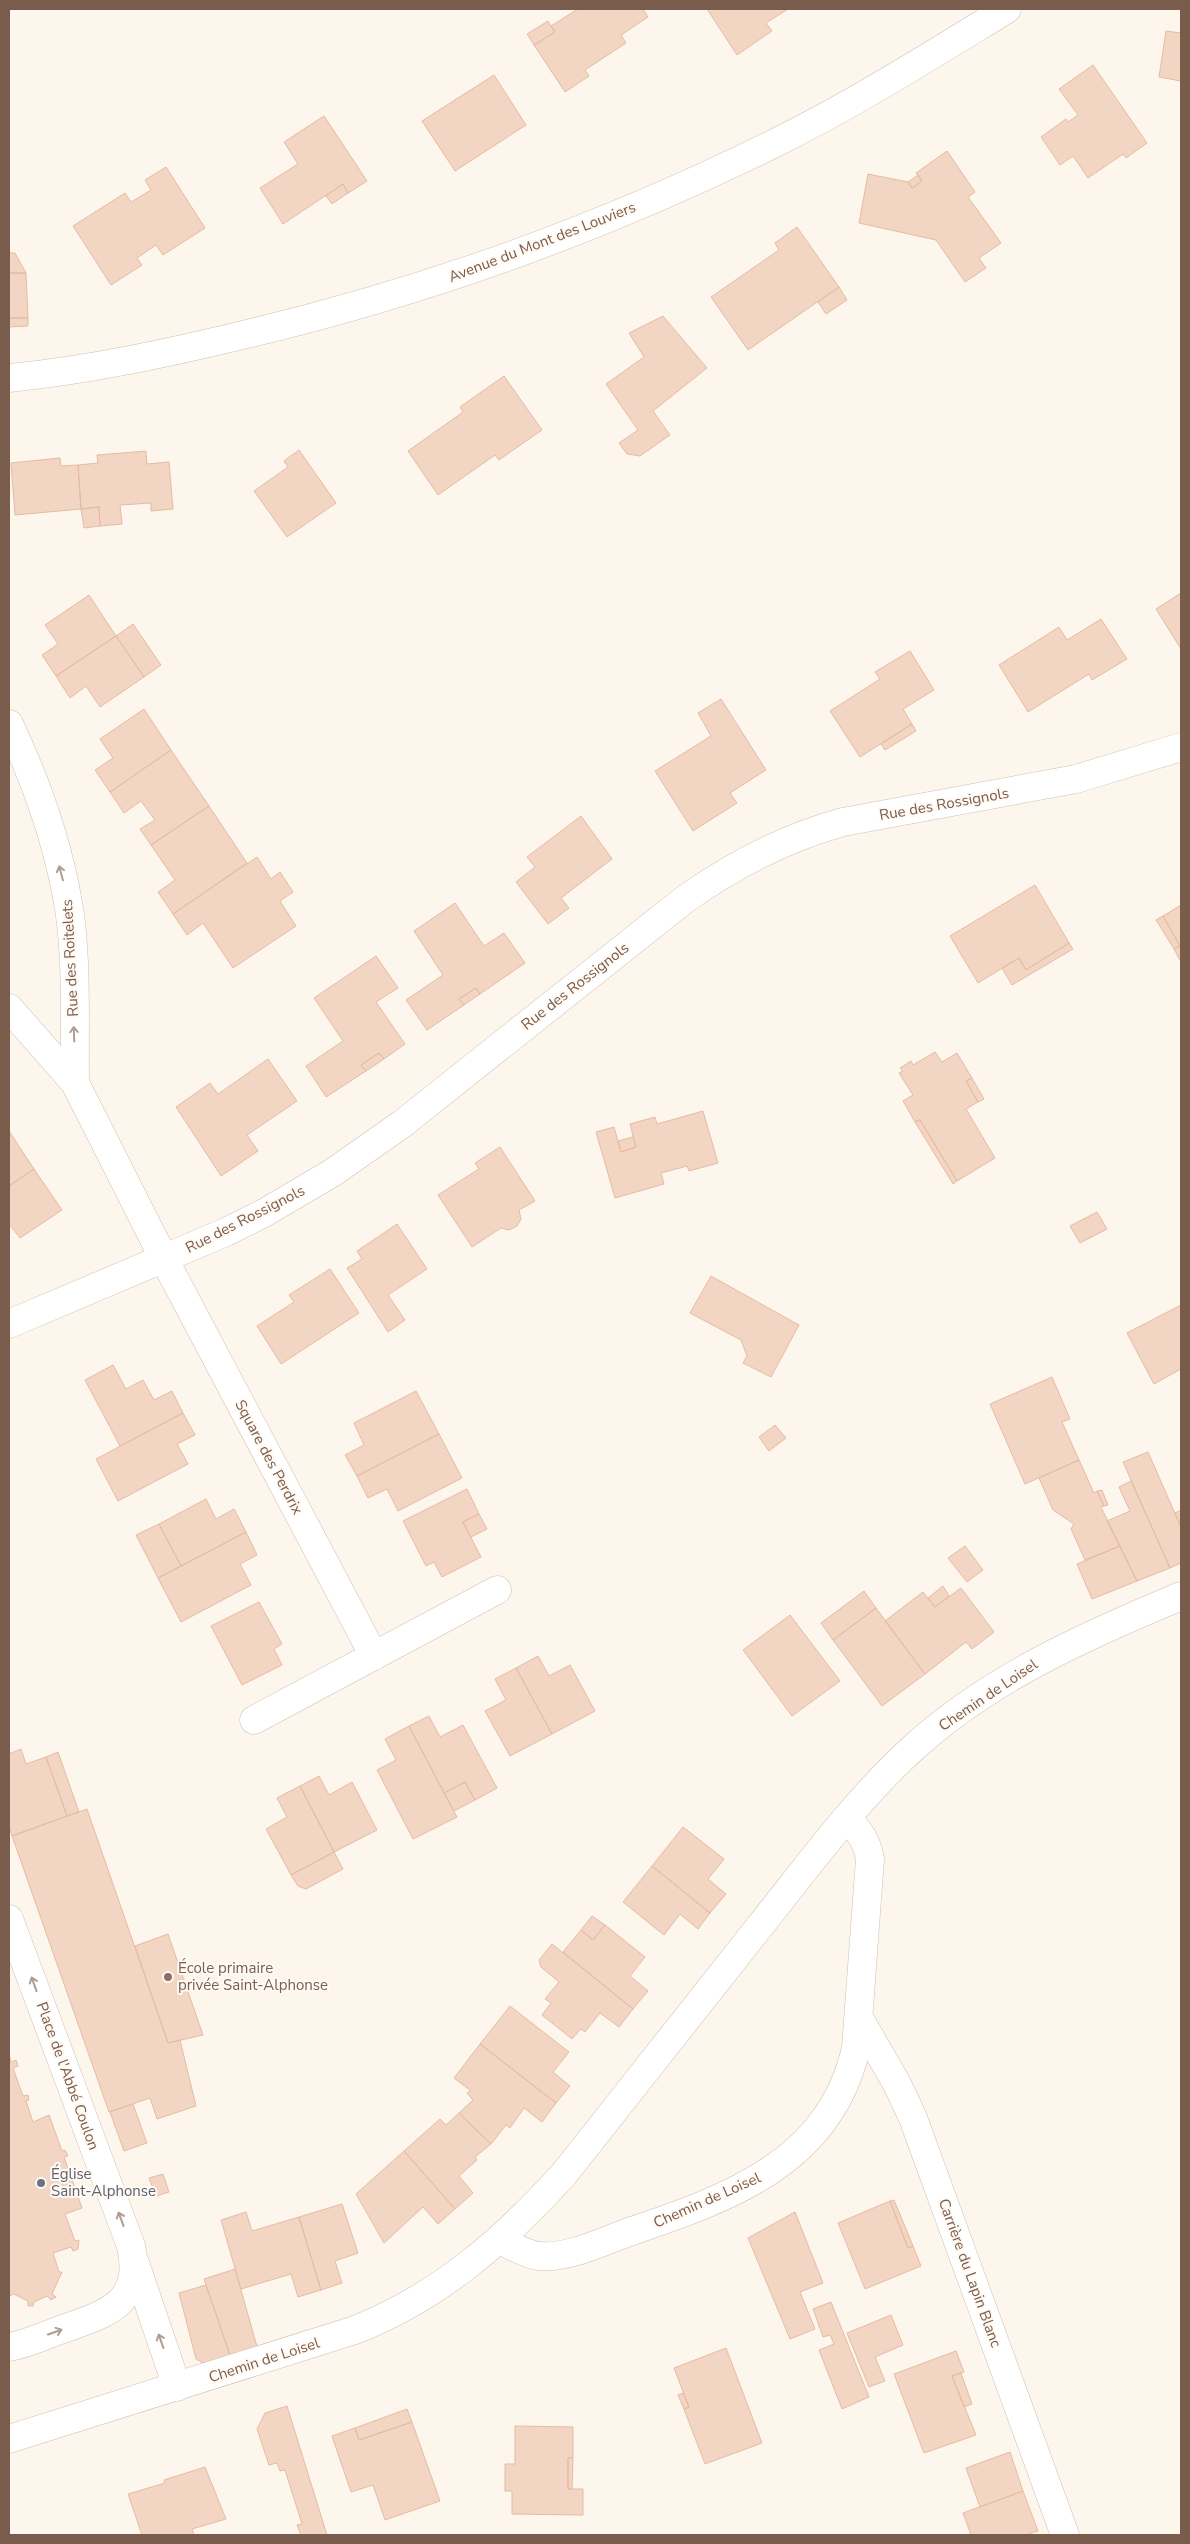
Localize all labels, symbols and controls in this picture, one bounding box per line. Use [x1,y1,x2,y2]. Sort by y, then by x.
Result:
street label: Avenue du Mont des Louviers [446,197,638,287]
street label: Rue des Rossignols [878,783,1010,825]
one-way arrow [56,865,65,881]
street label: Rue des Roitelets [57,899,83,1017]
street label: Rue des Rossignols [517,938,633,1034]
one-way arrow [69,1026,79,1042]
street label: Rue des Rossignols [182,1180,308,1258]
street label: Square des Perdrix [230,1396,308,1518]
street label: Chemin de Loisel [935,1654,1042,1736]
place label: École primaire privée Saint-Alphonse [178,1958,328,1995]
marker: École primaire privée Saint-Alphonse [162,1971,174,1983]
one-way arrow [29,1977,38,1993]
street label: Place de l'Abbé Coulon [32,1999,104,2153]
place label: Église Saint-Alphonse [51,2164,156,2201]
street label: Chemin de Loisel [650,2167,764,2233]
marker: Église Saint-Alphonse [35,2177,47,2189]
street label: Carrière du Lapin Blanc [934,2196,1006,2350]
one-way arrow [116,2211,125,2227]
one-way arrow [47,2327,62,2336]
street label: Chemin de Loisel [206,2332,322,2387]
one-way arrow [156,2333,166,2349]

